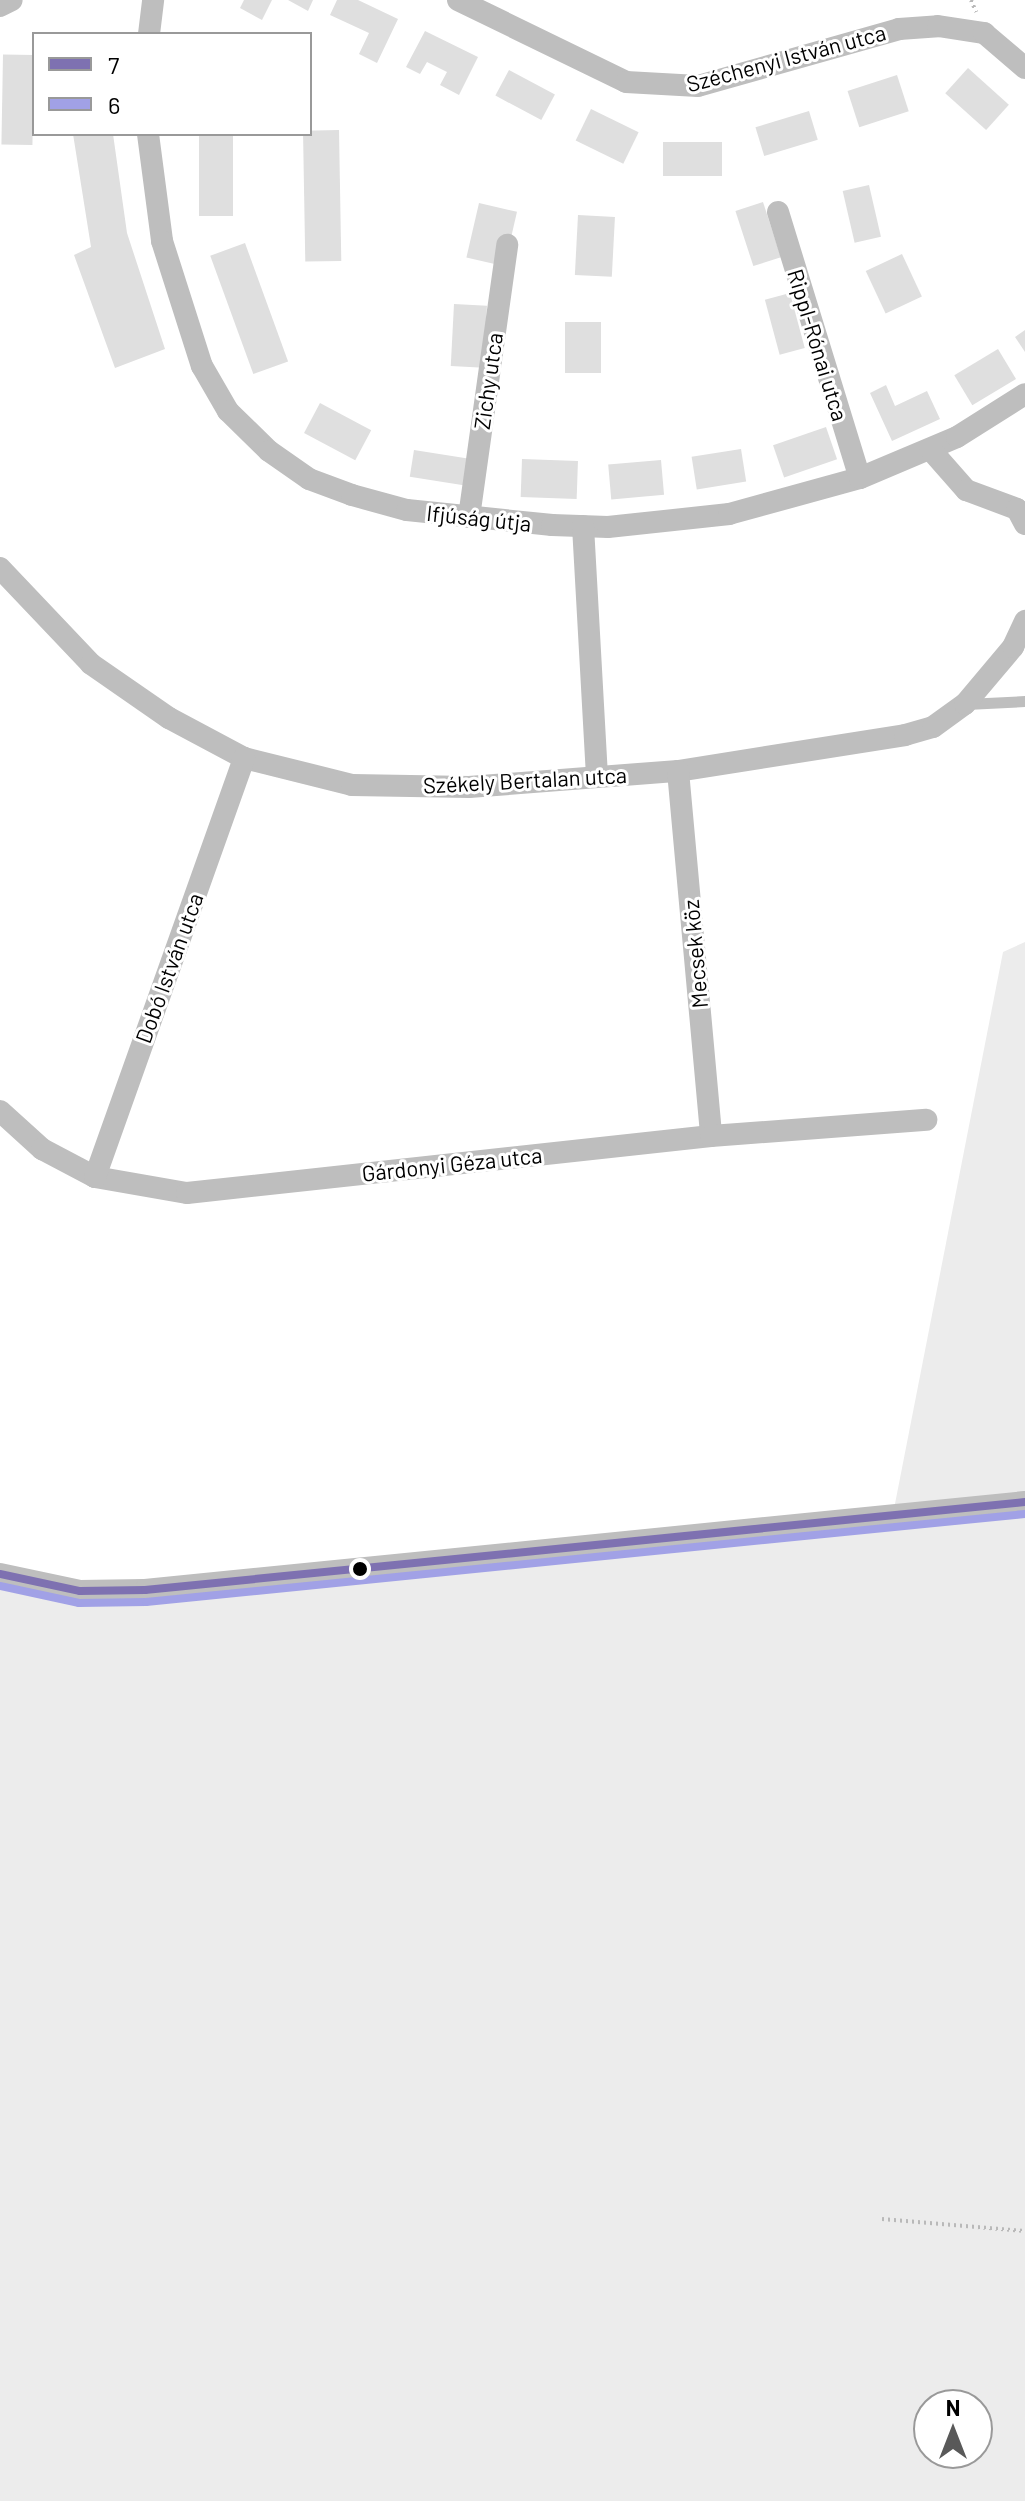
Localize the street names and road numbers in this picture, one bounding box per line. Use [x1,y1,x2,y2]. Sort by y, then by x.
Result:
street label: Széchenyi István utca [684,19,888,97]
street label: Rippl-Rónai utca [782,266,854,424]
street label: Zichy utca [468,331,508,431]
street label: Ifjúság útja [425,499,533,537]
street label: Székely Bertalan utca [422,761,628,799]
street label: Dobó István utca [130,889,208,1047]
street label: Mecsek köz [677,899,713,1009]
street label: Gárdonyi Géza utca [361,1141,543,1187]

